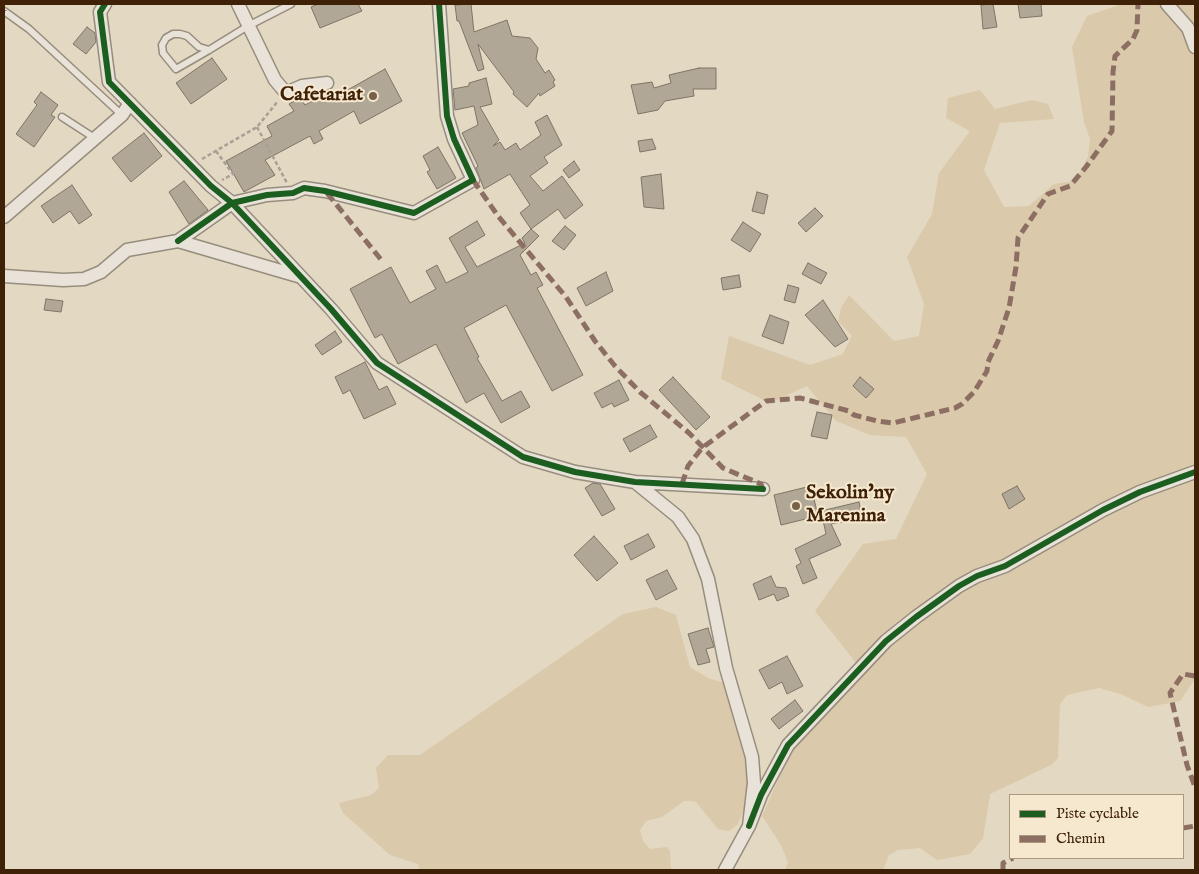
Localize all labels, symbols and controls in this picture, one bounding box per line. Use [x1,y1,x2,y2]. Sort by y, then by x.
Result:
place label: Cafetariat [280,84,363,108]
marker: Cafetariat [367,90,379,102]
place label: Sekolin'ny Marenina [806,482,894,529]
marker: Sekolin'ny Marenina [790,500,802,512]
legend [1009,794,1184,859]
text: Piste cyclable [1056,804,1139,823]
text: Chemin [1056,829,1105,848]

